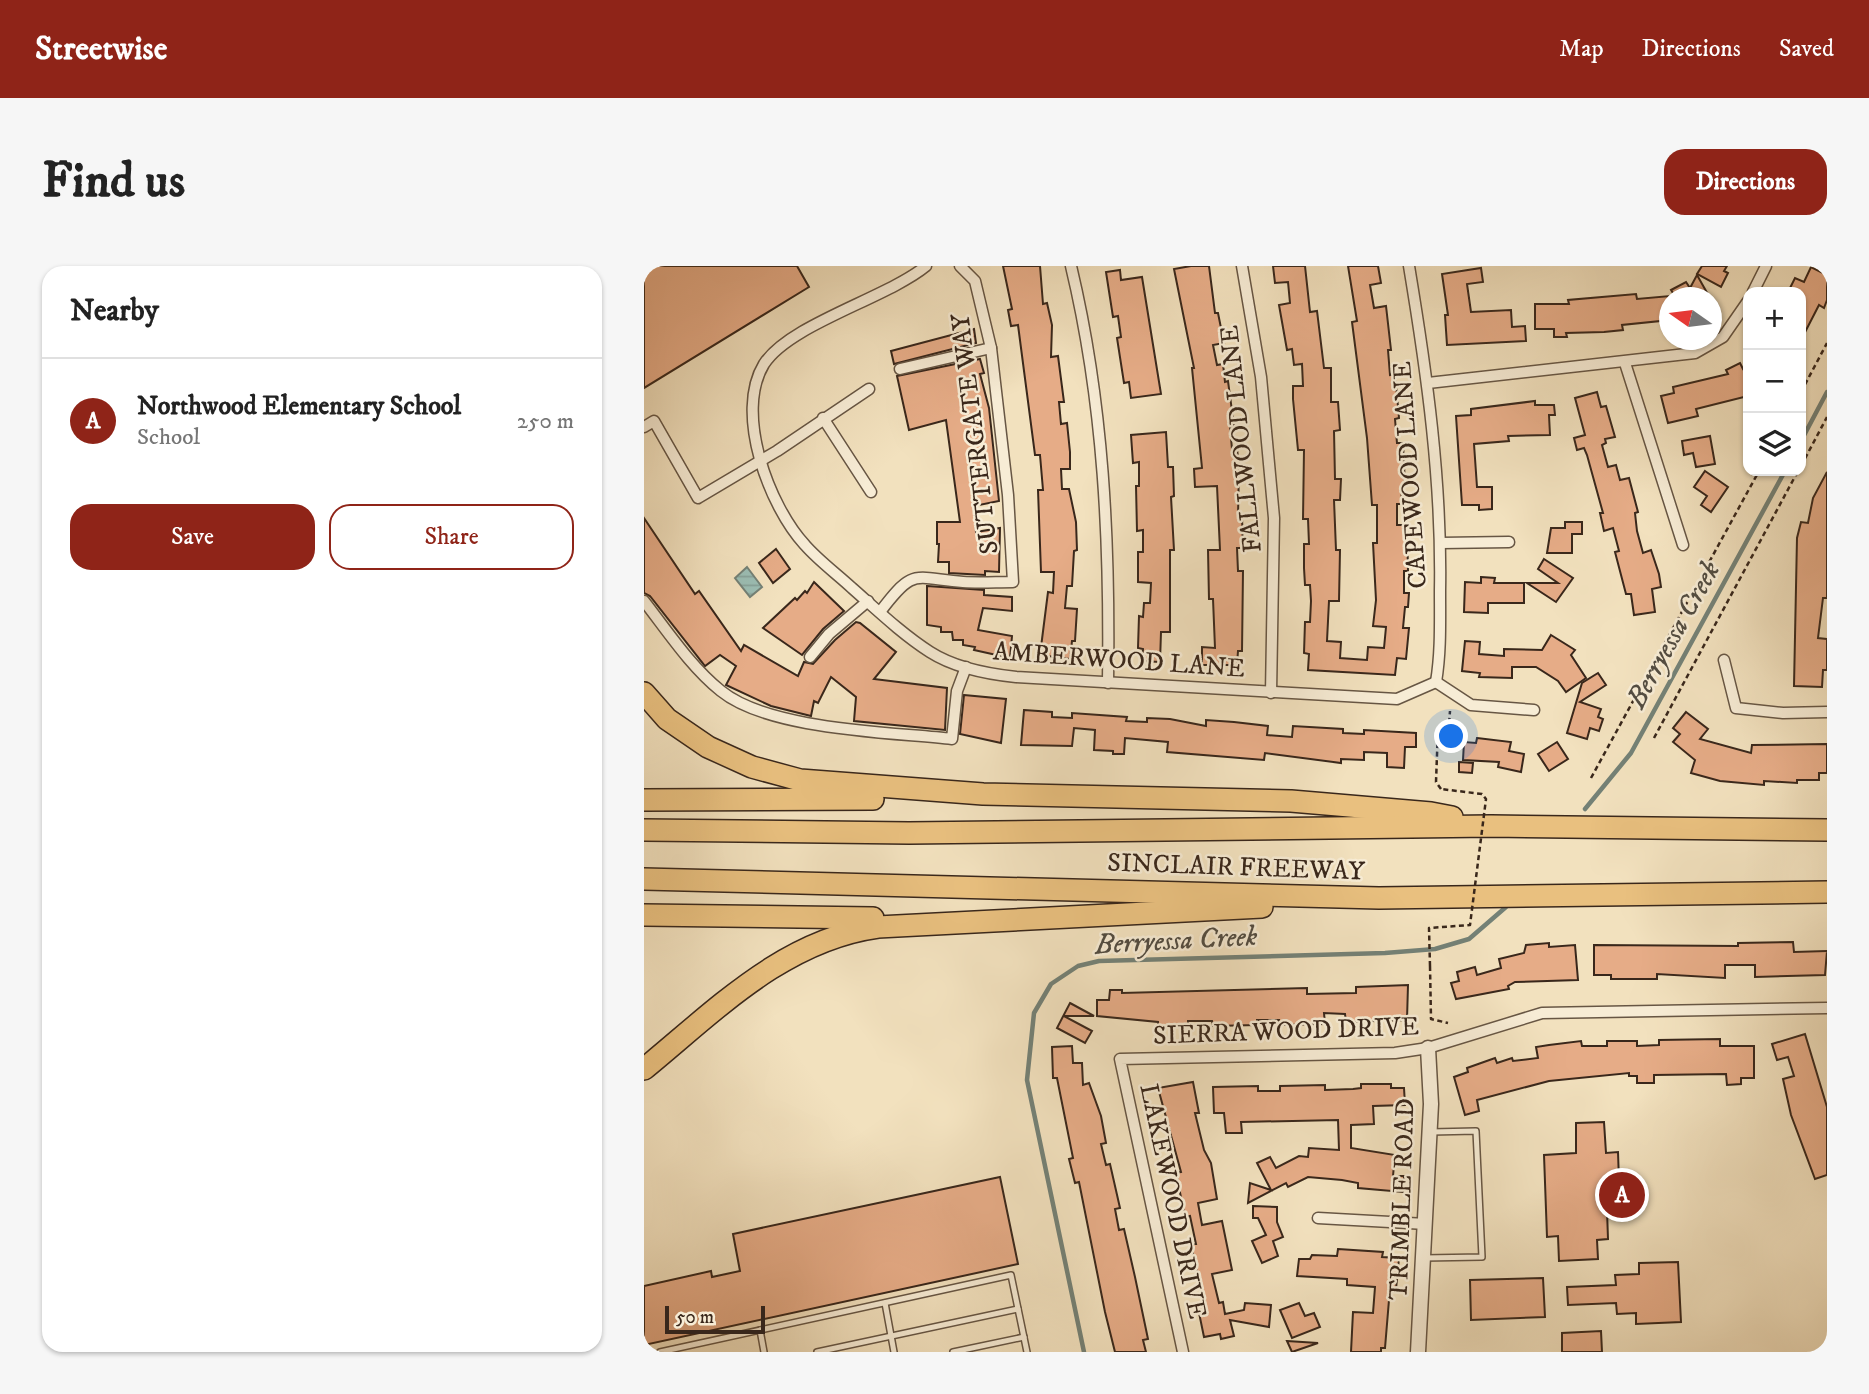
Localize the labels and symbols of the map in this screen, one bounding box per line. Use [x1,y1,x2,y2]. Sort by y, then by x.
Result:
north arrow [1659,287,1722,350]
street label: SUTTERGATE WAY [944,311,1007,556]
street label: FALLWOOD LANE [1213,324,1270,554]
street label: CAPEWOOD LANE [1386,360,1435,590]
water label: Berryessa Creek [1618,555,1728,715]
street label: AMBERWOOD LANE [992,635,1246,686]
your location [1434,719,1468,753]
street label: SINCLAIR FREEWAY [1107,847,1366,889]
water label: Berryessa Creek [1093,919,1258,962]
street label: SIERRA WOOD DRIVE [1152,1010,1420,1053]
street label: LAKEWOOD DRIVE [1132,1081,1214,1322]
street label: TRIMBLE ROAD [1382,1098,1423,1300]
pin: A [1599,1169,1645,1221]
scale bar [665,1303,765,1335]

